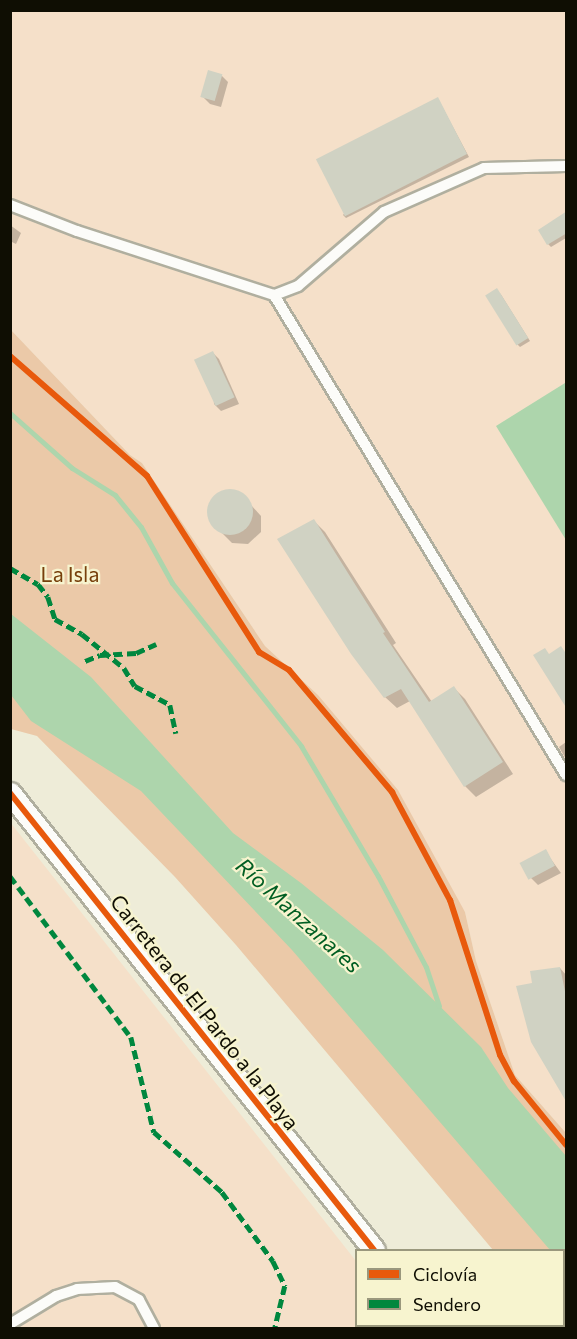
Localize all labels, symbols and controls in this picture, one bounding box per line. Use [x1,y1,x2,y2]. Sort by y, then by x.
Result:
park label: La Isla [41,561,99,587]
water label: Río Manzanares [231,852,367,978]
street label: Carretera de El Pardo a la Playa [105,889,305,1135]
legend [355,1249,565,1327]
text: Ciclovía [413,1263,477,1285]
text: Sendero [413,1293,481,1315]

